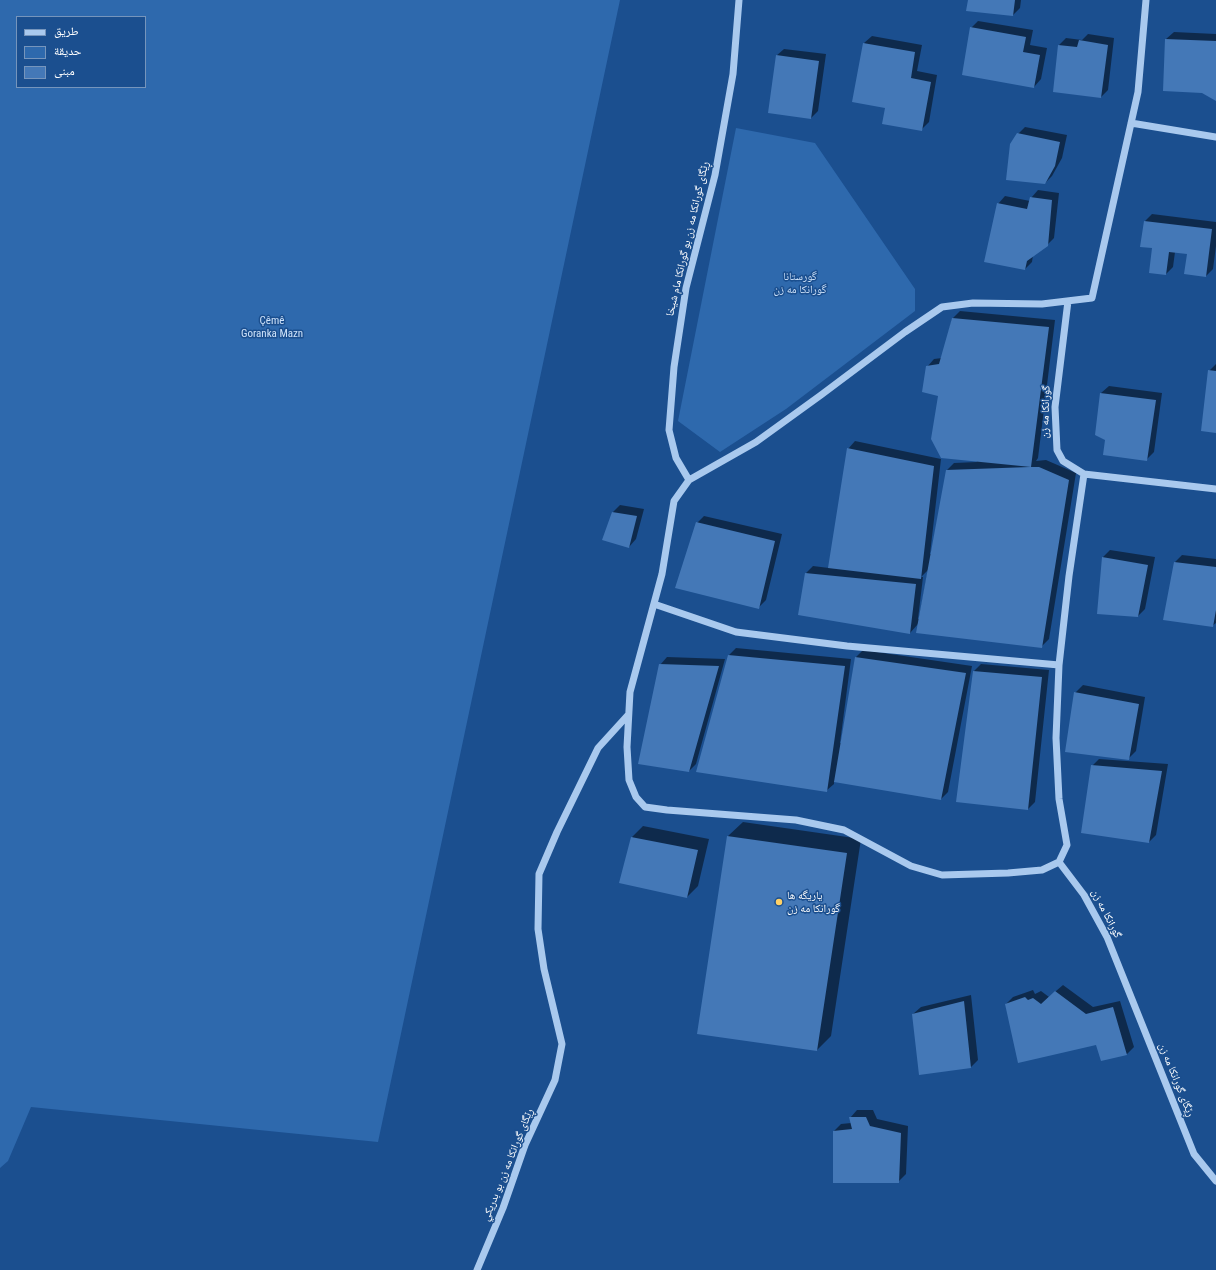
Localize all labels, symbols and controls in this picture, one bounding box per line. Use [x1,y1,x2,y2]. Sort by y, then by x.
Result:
legend [16,16,146,88]
text: طريق [54,24,79,38]
text: حديقة [54,44,82,58]
text: مبنى [54,64,75,78]
street label: ڕێگای گورانكا مه زن بو گورانکا مام شيخا [664,160,712,318]
park label: گورستانا گورانكا مه زن [773,270,827,296]
park label: Çêmê Goranka Mazn [241,314,303,340]
street label: گورانكا مه زن [1038,385,1054,439]
street label: گورانكا مه زن [1088,887,1124,941]
place label: ياريگه ها گورانكا مه زن [787,889,840,915]
marker: ياريگه ها گورانكا مه زن [774,897,784,907]
street label: ڕێگای گورانكا مه زن [1155,1041,1197,1119]
street label: ڕێگای گورانكا مه زن بو بدريكي [479,1107,537,1223]

